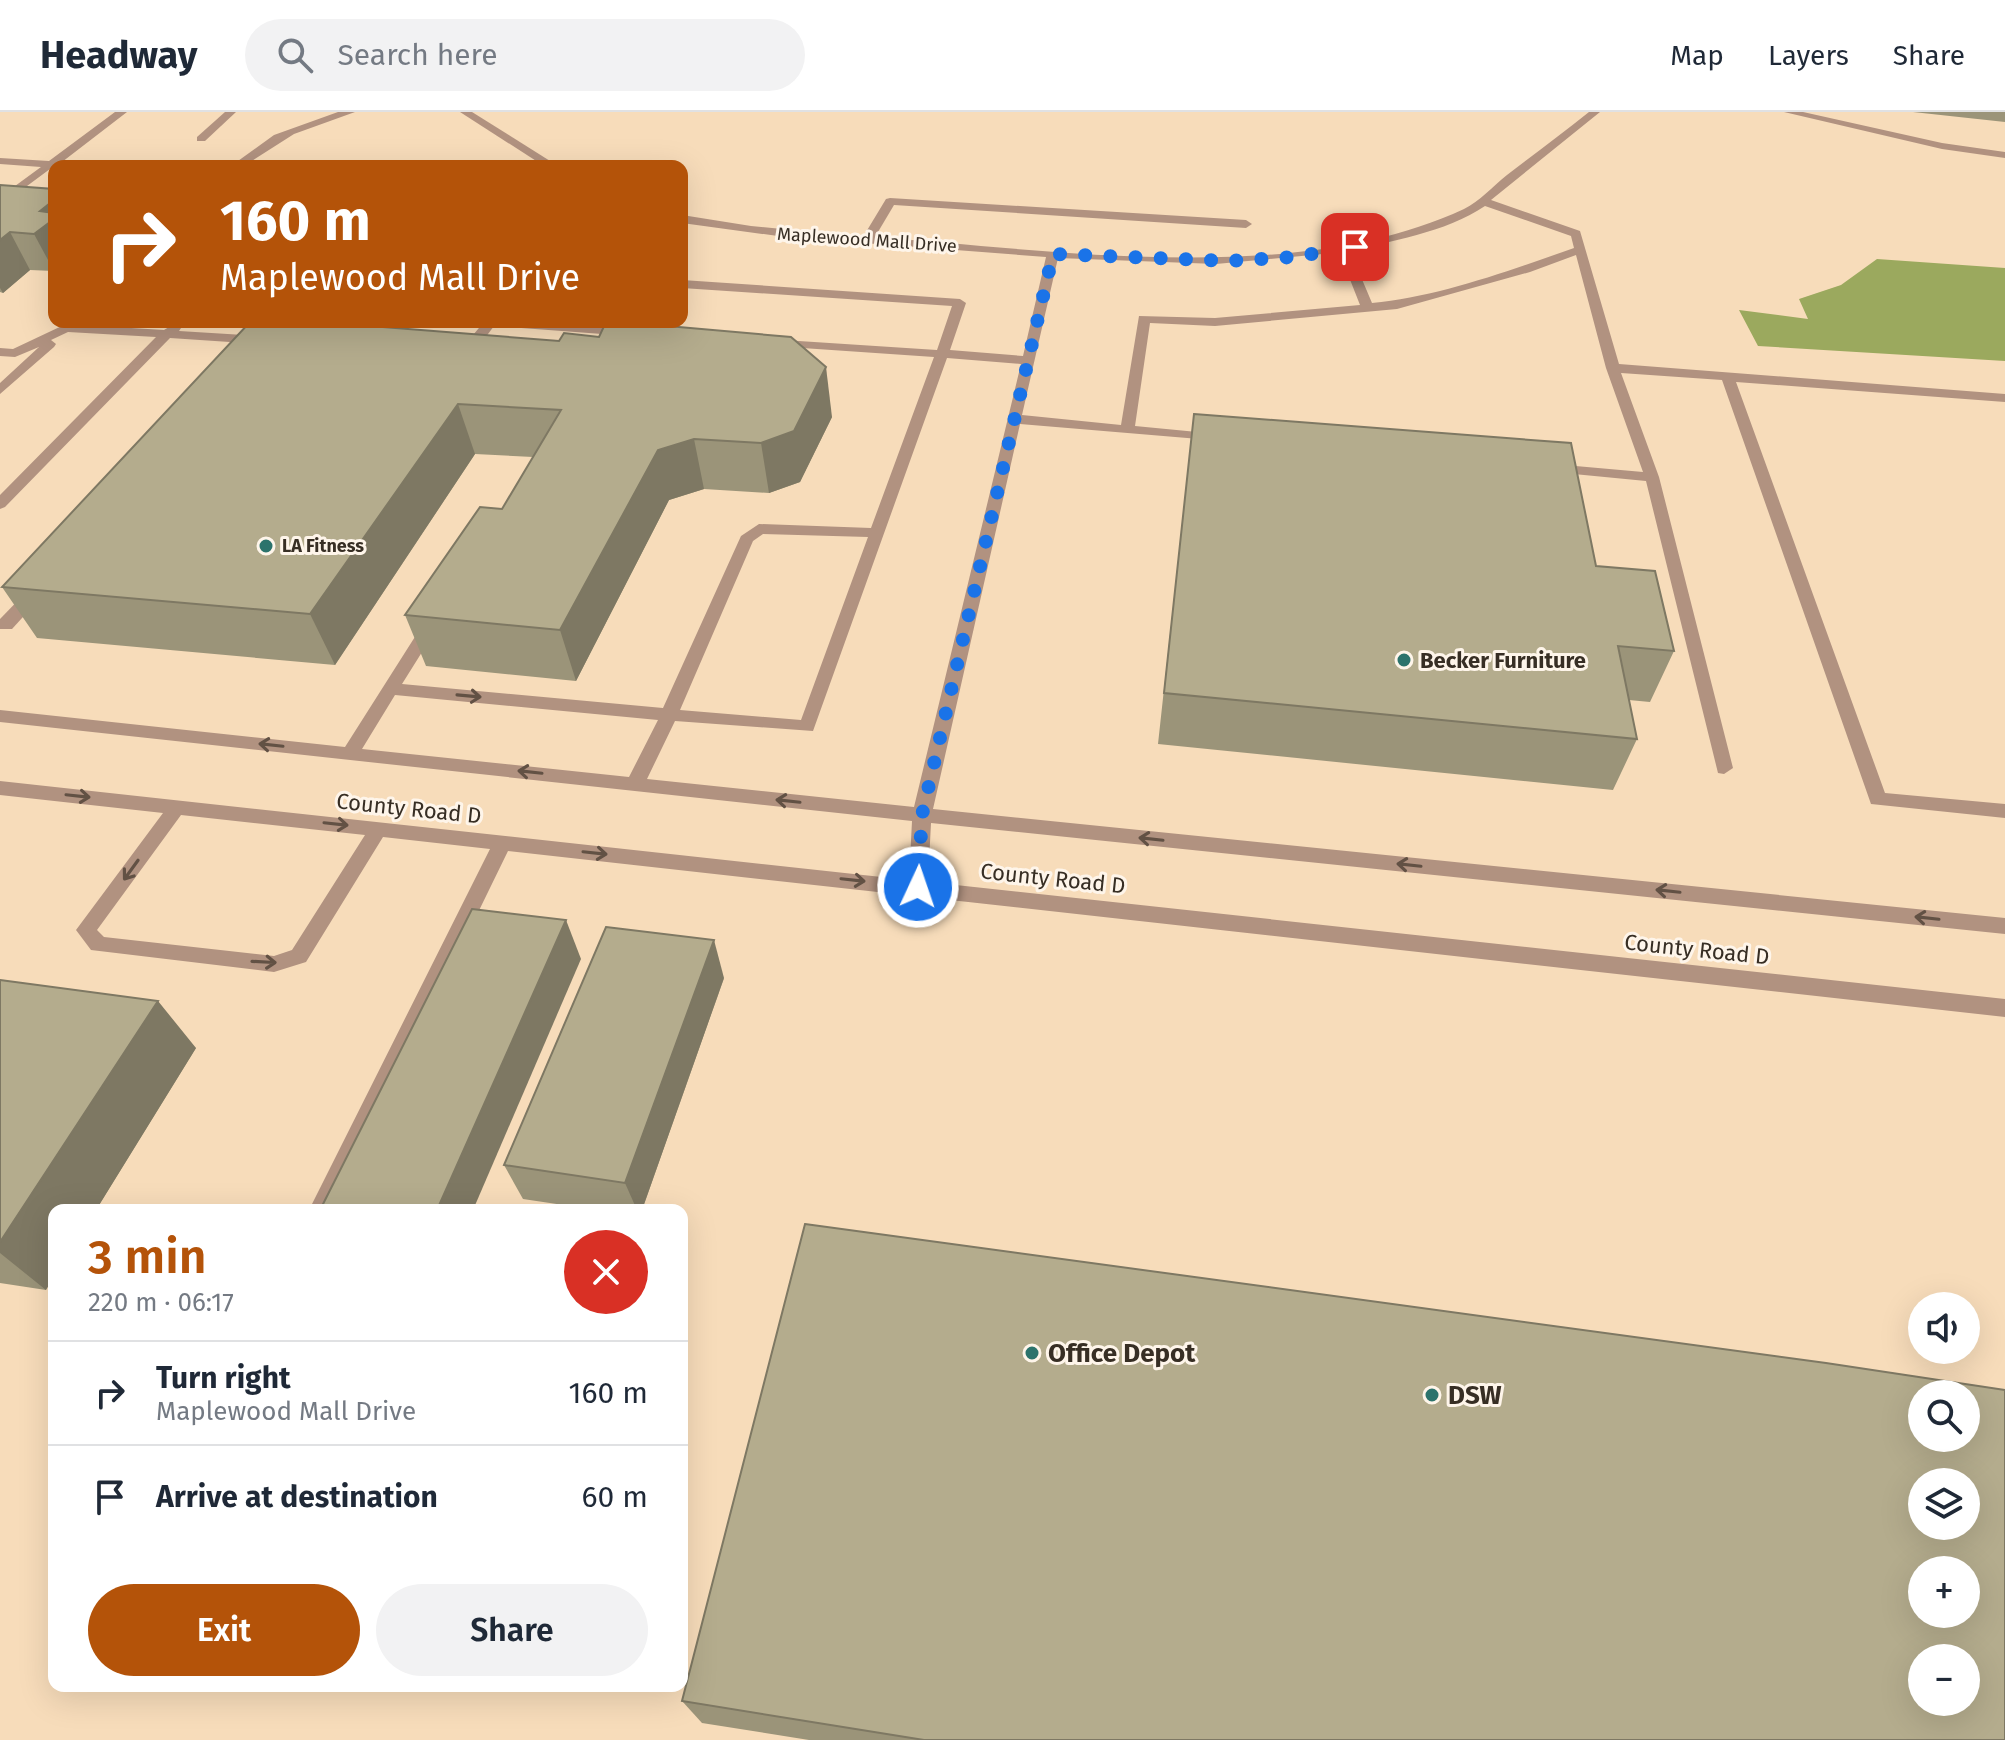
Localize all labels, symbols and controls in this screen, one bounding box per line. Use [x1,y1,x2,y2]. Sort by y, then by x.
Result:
search box [245,19,805,91]
text: Headway [40,32,197,78]
icon: search [273,33,317,77]
text: Search here [337,37,498,73]
text: Map [1670,39,1724,72]
text: Layers [1768,39,1849,72]
text: Share [1893,39,1965,72]
text: 160 m [220,188,371,255]
icon: right [88,192,192,296]
pin [1321,213,1389,281]
street label: Maplewood Mall Drive [776,223,958,257]
icon: arrive [1333,225,1377,269]
text: Maplewood Mall Drive [220,256,580,300]
place label: LA Fitness [282,535,364,557]
marker: LA Fitness [257,537,275,555]
place label: Becker Furniture [1420,647,1586,674]
marker: Becker Furniture [1395,651,1413,669]
one-way arrow [455,689,482,704]
one-way arrow [258,738,285,753]
one-way arrow [517,765,544,780]
street label: County Road D [335,787,483,830]
one-way arrow [64,789,90,804]
one-way arrow [776,793,802,808]
one-way arrow [322,817,349,832]
one-way arrow [1138,831,1165,846]
one-way arrow [581,845,607,860]
position arrow [876,845,960,929]
street label: County Road D [979,857,1127,900]
one-way arrow [1396,857,1423,872]
one-way arrow [123,859,140,880]
one-way arrow [839,873,866,888]
one-way arrow [1655,884,1682,899]
one-way arrow [1914,910,1941,925]
street label: County Road D [1623,928,1771,971]
one-way arrow [250,955,277,970]
text: 3 min [88,1228,206,1286]
button: close [564,1230,648,1314]
text: 220 m · 06:17 [88,1287,234,1318]
map controls [1908,1292,1980,1716]
button: sound [1908,1292,1980,1364]
place label: Office Depot [1048,1338,1196,1369]
marker: Office Depot [1023,1344,1041,1362]
text: Turn right [156,1360,291,1396]
icon: right [88,1371,132,1415]
text: 160 m [569,1375,648,1411]
place label: DSW [1448,1380,1502,1411]
button: search [1908,1380,1980,1452]
marker: DSW [1423,1386,1441,1404]
text: Maplewood Mall Drive [156,1396,416,1427]
button: layers [1908,1468,1980,1540]
icon: arrive [88,1475,132,1519]
text: Arrive at destination [156,1479,438,1515]
text: 60 m [582,1479,648,1515]
button: + [1908,1556,1980,1628]
button: Exit [88,1584,360,1676]
button: Share [376,1584,648,1676]
button: − [1908,1644,1980,1716]

